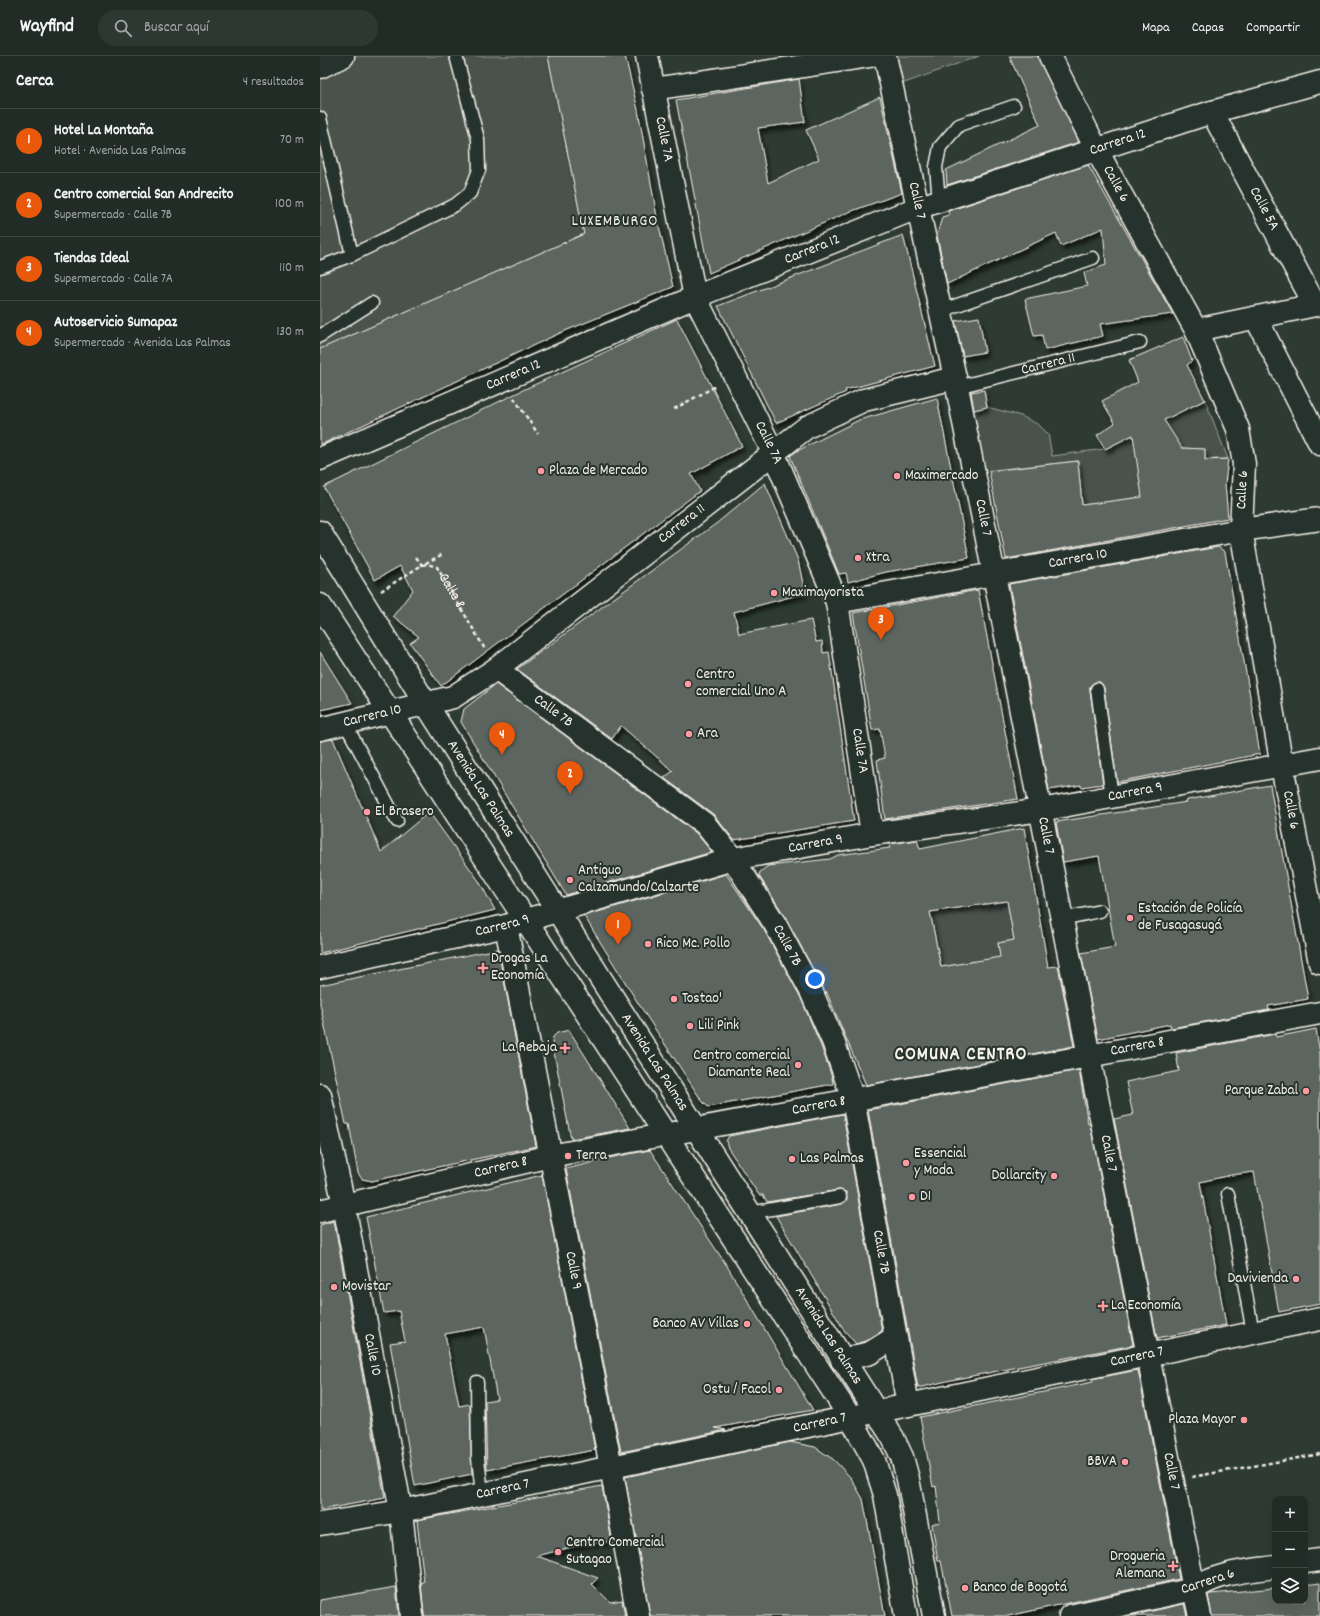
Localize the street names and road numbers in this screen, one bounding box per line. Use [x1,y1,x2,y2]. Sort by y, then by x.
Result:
street label: Calle 7A [648,115,679,164]
street label: Carrera 12 [1087,123,1149,162]
street label: Calle 6 [1096,162,1135,207]
street label: Calle 7 [902,180,931,221]
street label: Calle 5A [1243,183,1285,235]
street label: Carrera 12 [781,229,844,271]
street label: Carrera 11 [1019,347,1078,382]
street label: Carrera 12 [483,354,545,397]
street label: Calle 7A [748,418,788,468]
street label: Calle 6 [1231,470,1255,510]
street label: Calle 7 [968,497,997,538]
street label: Carrera 11 [654,499,711,550]
street label: Carrera 10 [1047,543,1110,575]
street label: Calle 8 [432,569,470,613]
street label: Calle 7B [529,689,577,733]
street label: Carrera 10 [341,699,404,734]
street label: Calle 7A [845,727,874,775]
street label: Avenida Las Palmas [441,736,520,842]
street label: Carrera 9 [1106,777,1164,808]
street label: Calle 6 [1276,789,1305,831]
street label: Calle 7 [1031,815,1060,856]
street label: Carrera 9 [786,828,845,860]
street label: Carrera 9 [473,909,532,943]
street label: Calle 7B [766,921,807,970]
street label: Avenida Las Palmas [615,1009,694,1116]
street label: Carrera 8 [1109,1031,1166,1063]
street label: Carrera 8 [790,1090,848,1122]
street label: Calle 7 [1094,1133,1123,1174]
street label: Carrera 8 [472,1151,530,1185]
street label: Calle 7B [866,1228,895,1276]
street label: Calle 9 [558,1250,587,1292]
street label: Avenida Las Palmas [789,1283,867,1389]
street label: Calle 10 [357,1332,387,1378]
street label: Carrera 7 [1108,1341,1166,1374]
street label: Carrera 7 [791,1407,849,1440]
street label: Calle 7 [1156,1451,1185,1492]
street label: Carrera 7 [474,1473,532,1506]
street label: Carrera 6 [1178,1563,1238,1601]

